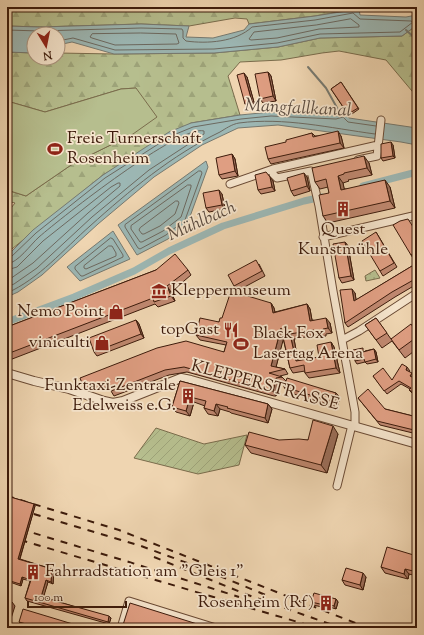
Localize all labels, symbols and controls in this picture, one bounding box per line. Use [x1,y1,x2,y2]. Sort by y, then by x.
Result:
north arrow [26,26,66,66]
text: N [42,46,54,64]
water label: Mangfallkanal [244,93,352,125]
place label: Freie Turnerschaft Rosenheim [67,127,202,171]
sports icon: Freie Turnerschaft Rosenheim [46,140,64,158]
water label: Mühlbach [163,195,241,249]
building icon: Quest Kunstmühle [334,200,352,218]
place label: Quest Kunstmühle [298,218,388,262]
place label: Kleppermuseum [171,279,291,303]
museum icon: Kleppermuseum [150,282,168,300]
place label: Nemo Point [17,300,104,324]
shop icon: Nemo Point [107,303,125,321]
place label: topGast [160,318,219,342]
restaurant icon: topGast [222,321,240,339]
place label: Black Fox Lasertag Arena [253,322,363,366]
place label: viniculti [29,331,90,355]
shop icon: viniculti [93,334,111,352]
sports icon: Black Fox Lasertag Arena [232,335,250,353]
street label: KLEPPERSTRASSE [188,355,342,417]
place label: Funktaxi-Zentrale Edelweiss e.G. [45,374,176,418]
building icon: Funktaxi-Zentrale Edelweiss e.G. [179,387,197,405]
place label: Fahrradstation am "Gleis 1" [45,560,244,584]
building icon: Fahrradstation am "Gleis 1" [24,563,42,581]
scale bar [28,583,126,609]
text: 100 m [34,589,63,607]
place label: Rosenheim (Rf) [198,591,314,615]
building icon: Rosenheim (Rf) [317,594,335,612]

